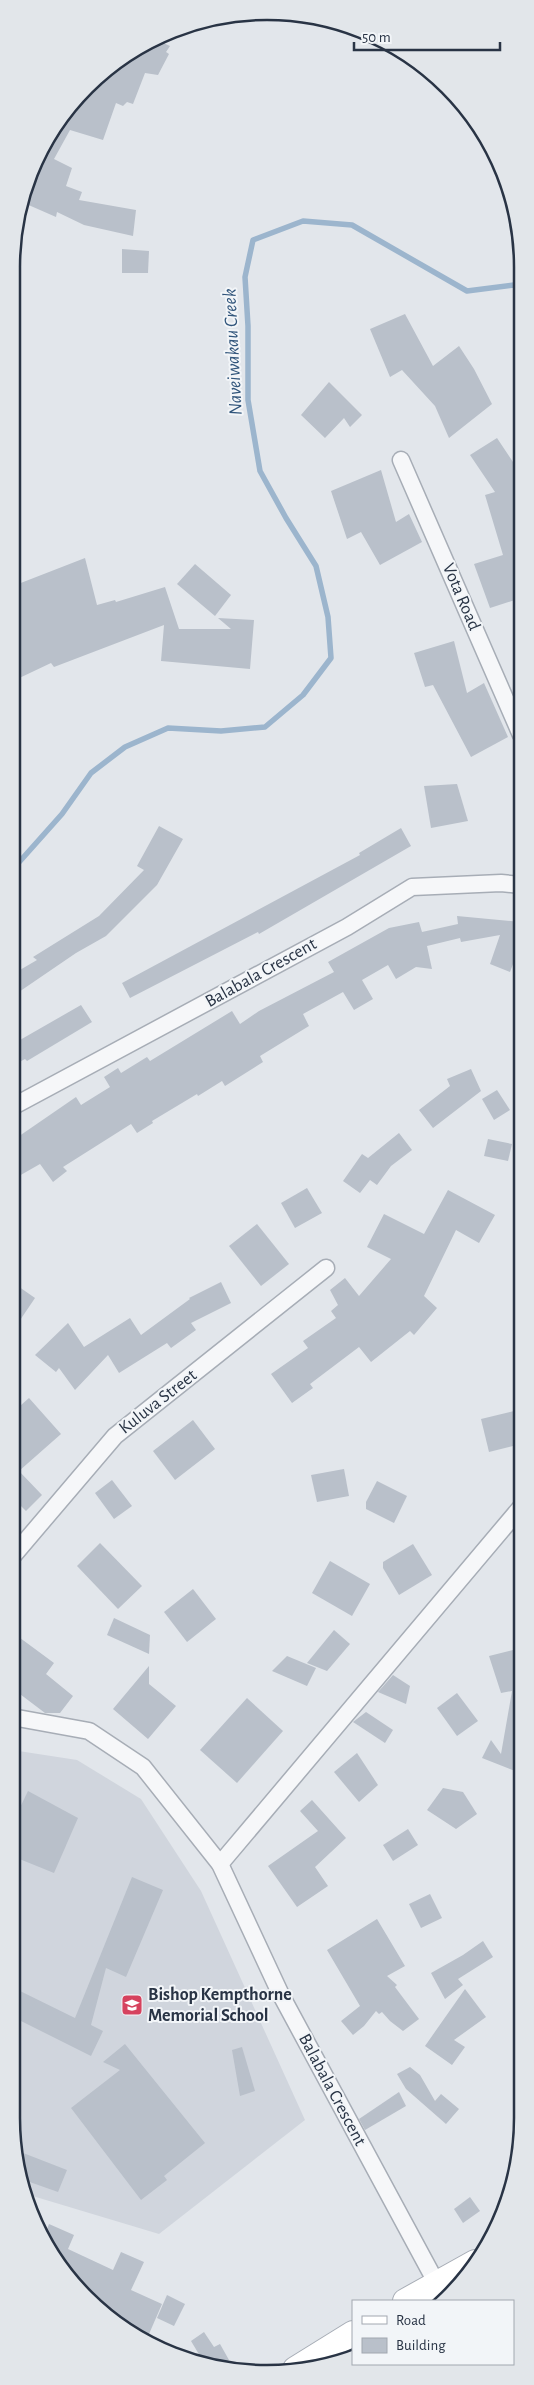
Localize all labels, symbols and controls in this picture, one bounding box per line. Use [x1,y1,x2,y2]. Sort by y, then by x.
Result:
scale bar [354,20,500,52]
text: 50 m [362,30,391,45]
water label: Naveiwakau Creek [220,288,246,416]
street label: Vota Road [439,561,483,633]
street label: Balabala Crescent [202,935,320,1011]
street label: Kuluva Street [116,1366,200,1438]
place label: Bishop Kempthorne Memorial School [148,1986,292,2025]
school or university icon: Bishop Kempthorne Memorial School [120,1993,144,2017]
street label: Balabala Crescent [295,2031,369,2149]
legend [352,2300,514,2365]
text: Road [396,2313,426,2328]
text: Building [396,2338,446,2353]

